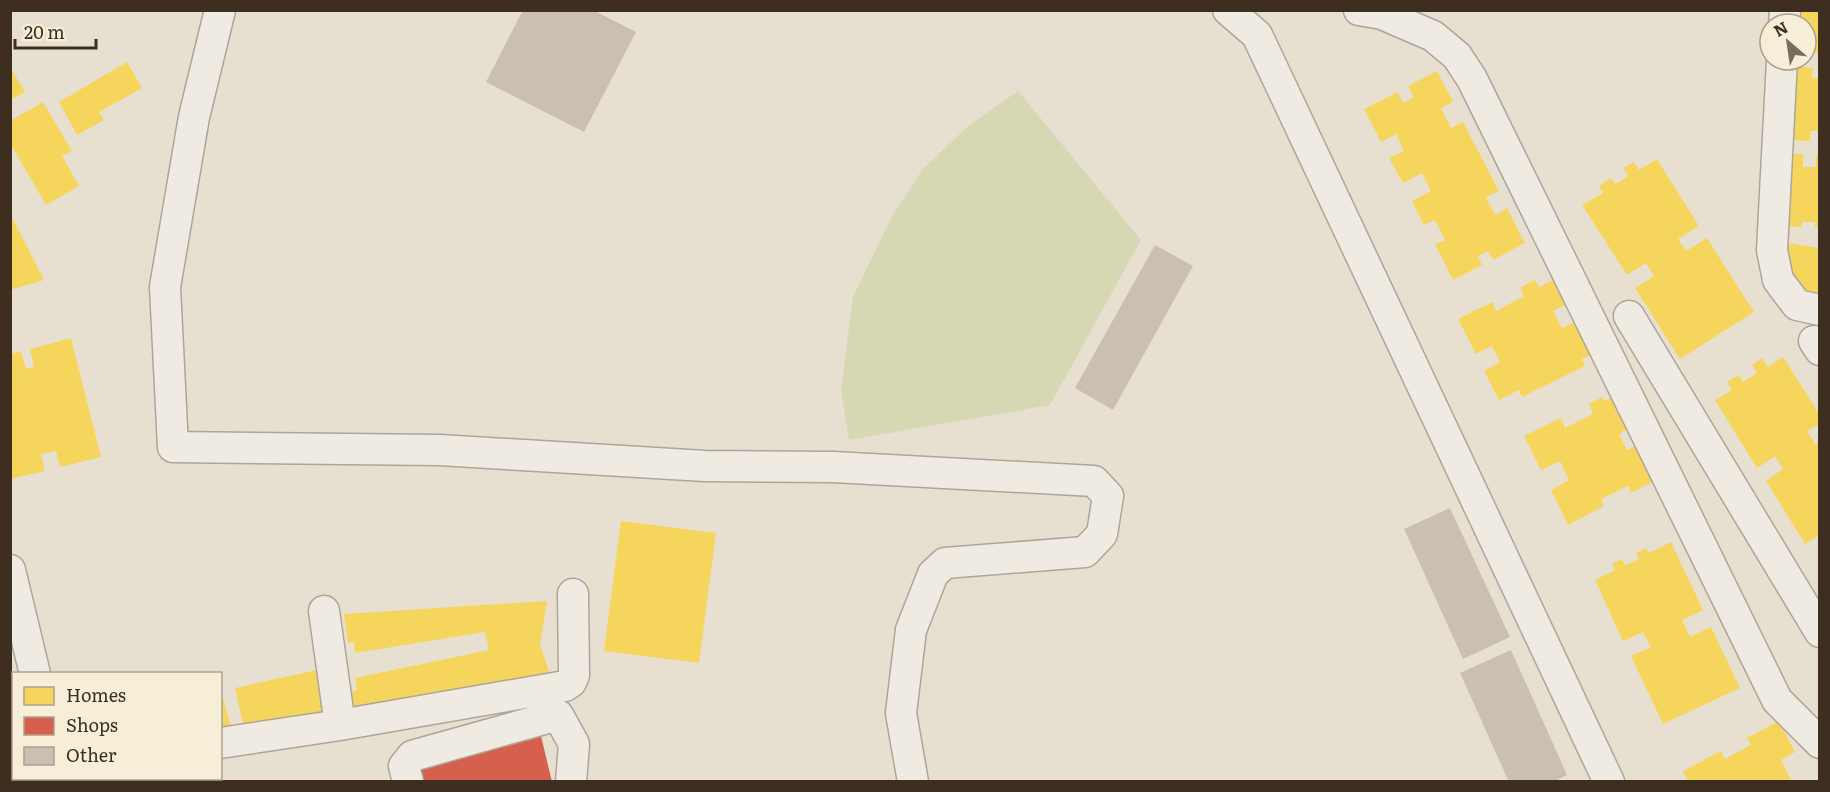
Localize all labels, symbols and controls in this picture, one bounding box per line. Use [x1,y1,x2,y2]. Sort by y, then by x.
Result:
scale bar [15,12,96,50]
north arrow [1758,12,1818,72]
text: N [1769,14,1792,42]
text: 20 m [24,18,65,45]
legend [12,672,222,780]
text: Homes [66,681,126,708]
text: Shops [66,711,118,738]
text: Other [66,741,117,768]

